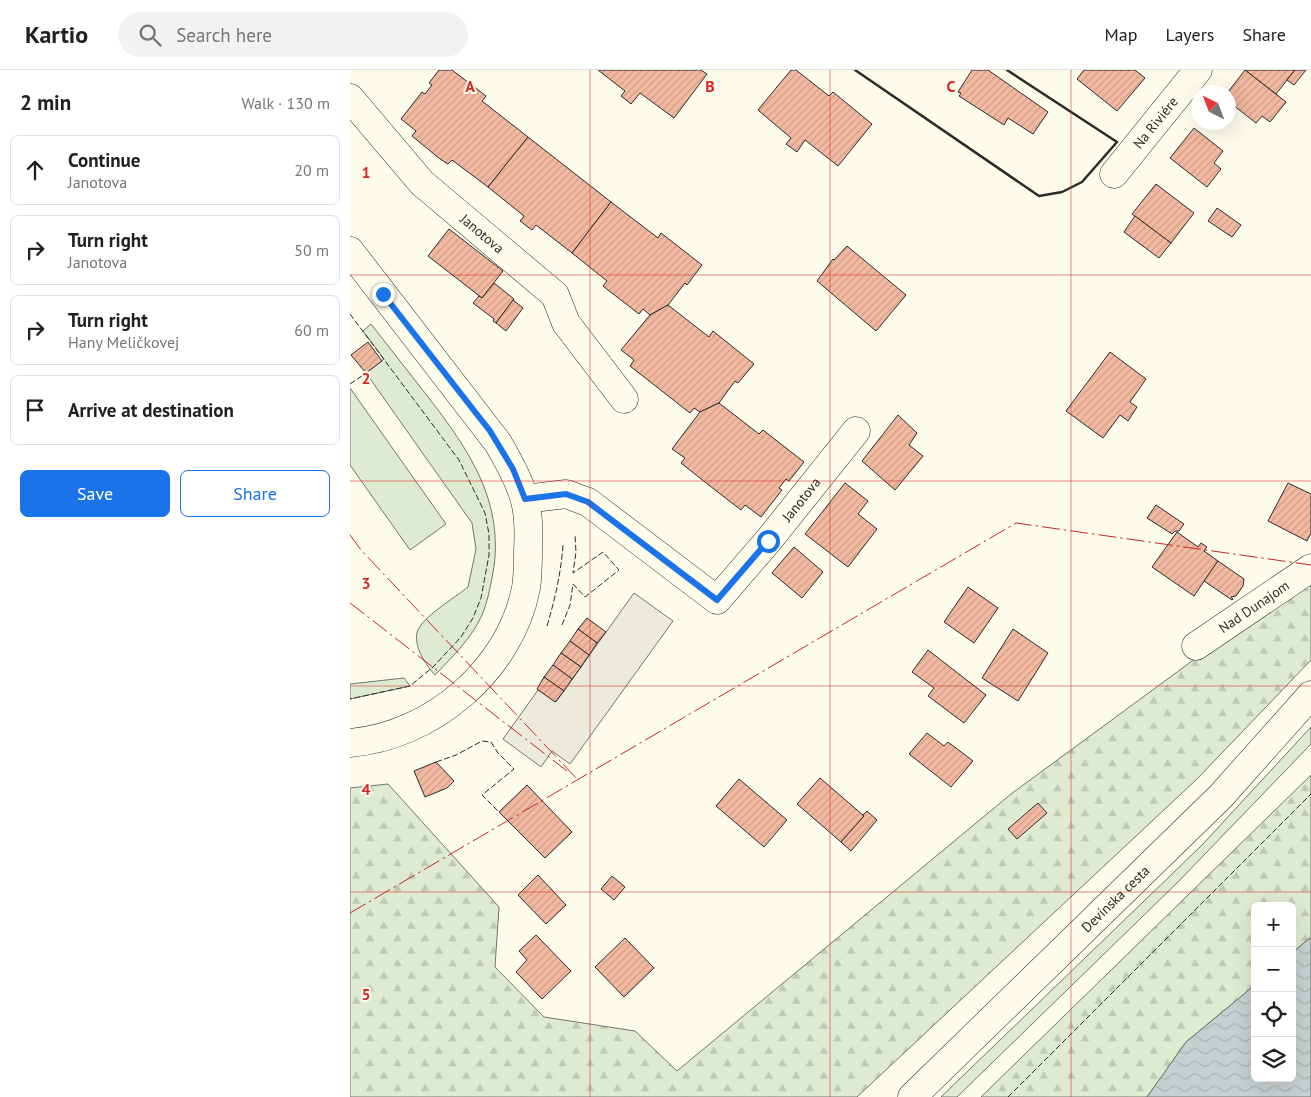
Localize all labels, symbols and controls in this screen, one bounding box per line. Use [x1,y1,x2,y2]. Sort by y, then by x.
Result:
search box [118,12,468,57]
text: Kartio [25,19,88,50]
icon: search [136,21,164,49]
text: Search here [176,23,272,47]
text: Map [1105,23,1137,46]
text: Layers [1165,23,1214,46]
text: Share [1242,23,1286,46]
text: A [465,76,475,96]
text: B [705,76,715,96]
text: C [947,76,956,96]
north arrow [1191,85,1236,130]
text: 2 min [20,89,71,116]
text: Walk · 130 m [241,93,330,113]
street label: Na Riviére [1129,93,1182,152]
text: Continue [68,148,140,172]
icon: ahead [21,156,49,184]
text: 20 m [294,160,329,180]
text: 1 [361,162,371,182]
text: Janotova [68,172,127,192]
street label: Janotova [456,209,508,257]
text: Turn right [68,228,148,252]
icon: right [21,236,49,264]
text: 50 m [294,240,329,260]
text: Janotova [68,252,127,272]
route end [372,283,395,306]
text: Turn right [68,308,148,332]
icon: right [21,316,49,344]
text: 60 m [294,320,329,340]
text: Hany Meličkovej [68,332,179,352]
text: 2 [361,368,371,388]
icon: arrive [21,396,49,424]
text: Arrive at destination [68,398,234,422]
button: Save [20,470,170,517]
button: Share [180,470,330,517]
street label: Janotova [777,473,825,526]
route start [757,530,780,553]
text: 3 [361,573,371,593]
street label: Nad Dunajom [1215,576,1293,637]
text: 4 [361,779,371,799]
street label: Devínska cesta [1078,862,1153,936]
map controls [1251,902,1296,1082]
button: + [1251,902,1296,947]
button: − [1251,947,1296,992]
text: 5 [361,984,371,1004]
button: locate [1251,992,1296,1037]
button: layers [1251,1037,1296,1082]

